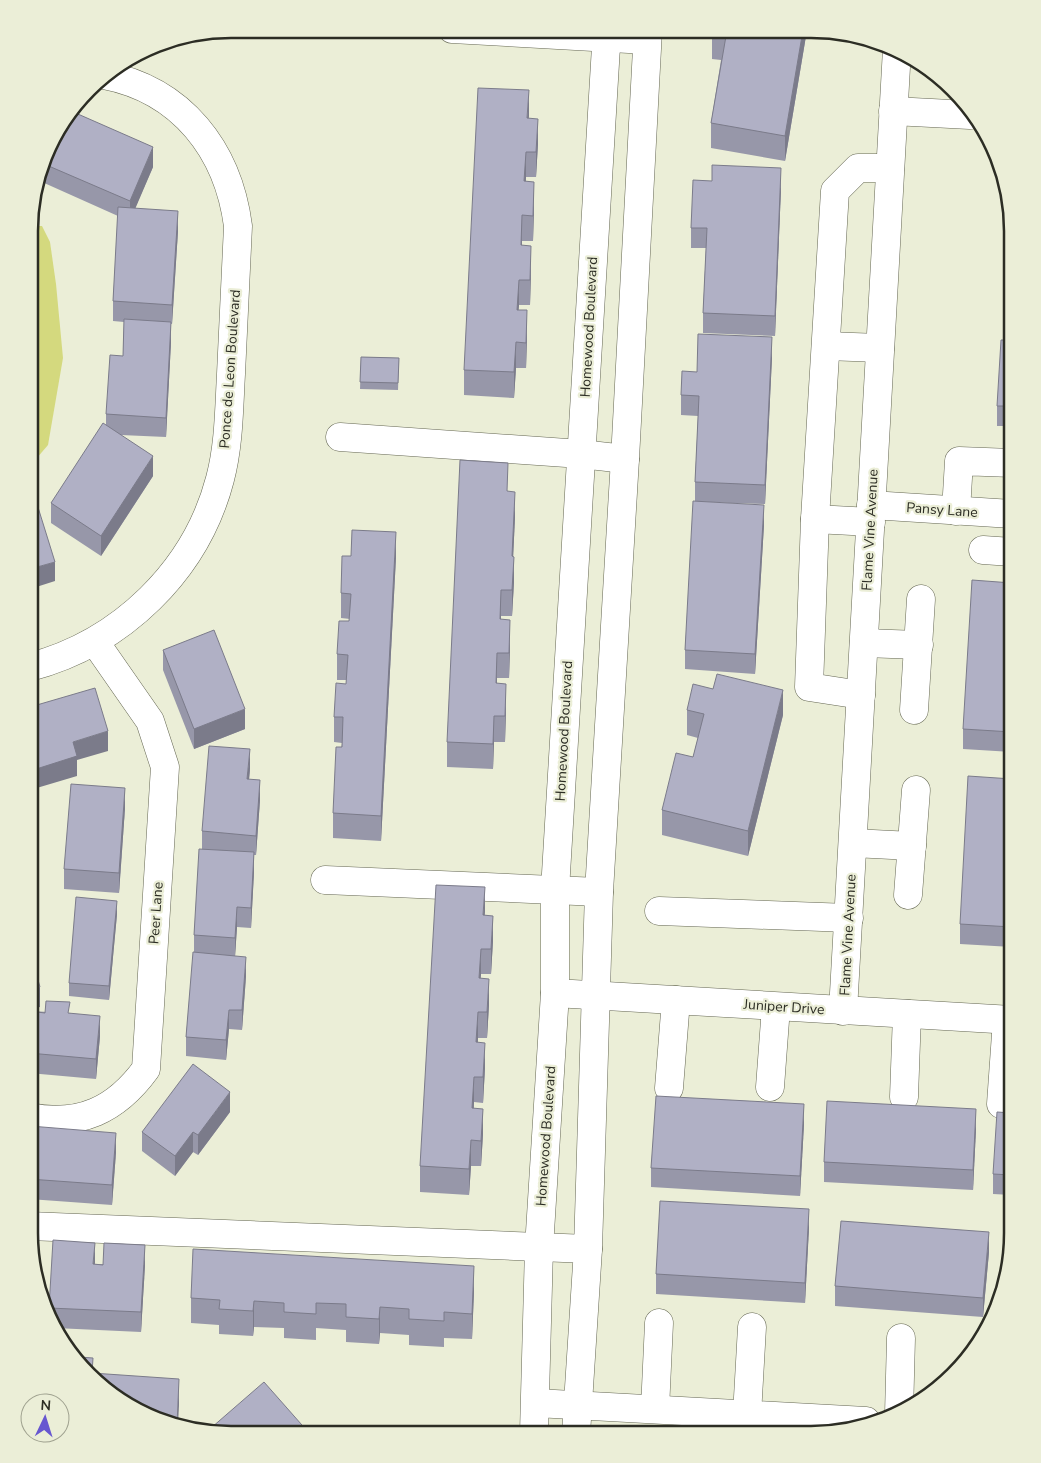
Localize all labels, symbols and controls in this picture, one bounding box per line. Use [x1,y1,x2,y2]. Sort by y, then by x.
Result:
street label: Homewood Boulevard [576,256,602,398]
street label: Ponce de Leon Boulevard [215,289,245,449]
street label: Flame Vine Avenue [857,469,883,591]
street label: Pansy Lane [906,498,978,522]
street label: Homewood Boulevard [551,660,577,802]
street label: Flame Vine Avenue [835,874,861,996]
street label: Peer Lane [144,881,168,945]
street label: Juniper Drive [742,995,825,1019]
street label: Homewood Boulevard [532,1065,560,1207]
north arrow [20,1393,70,1443]
text: N [40,1396,52,1415]

